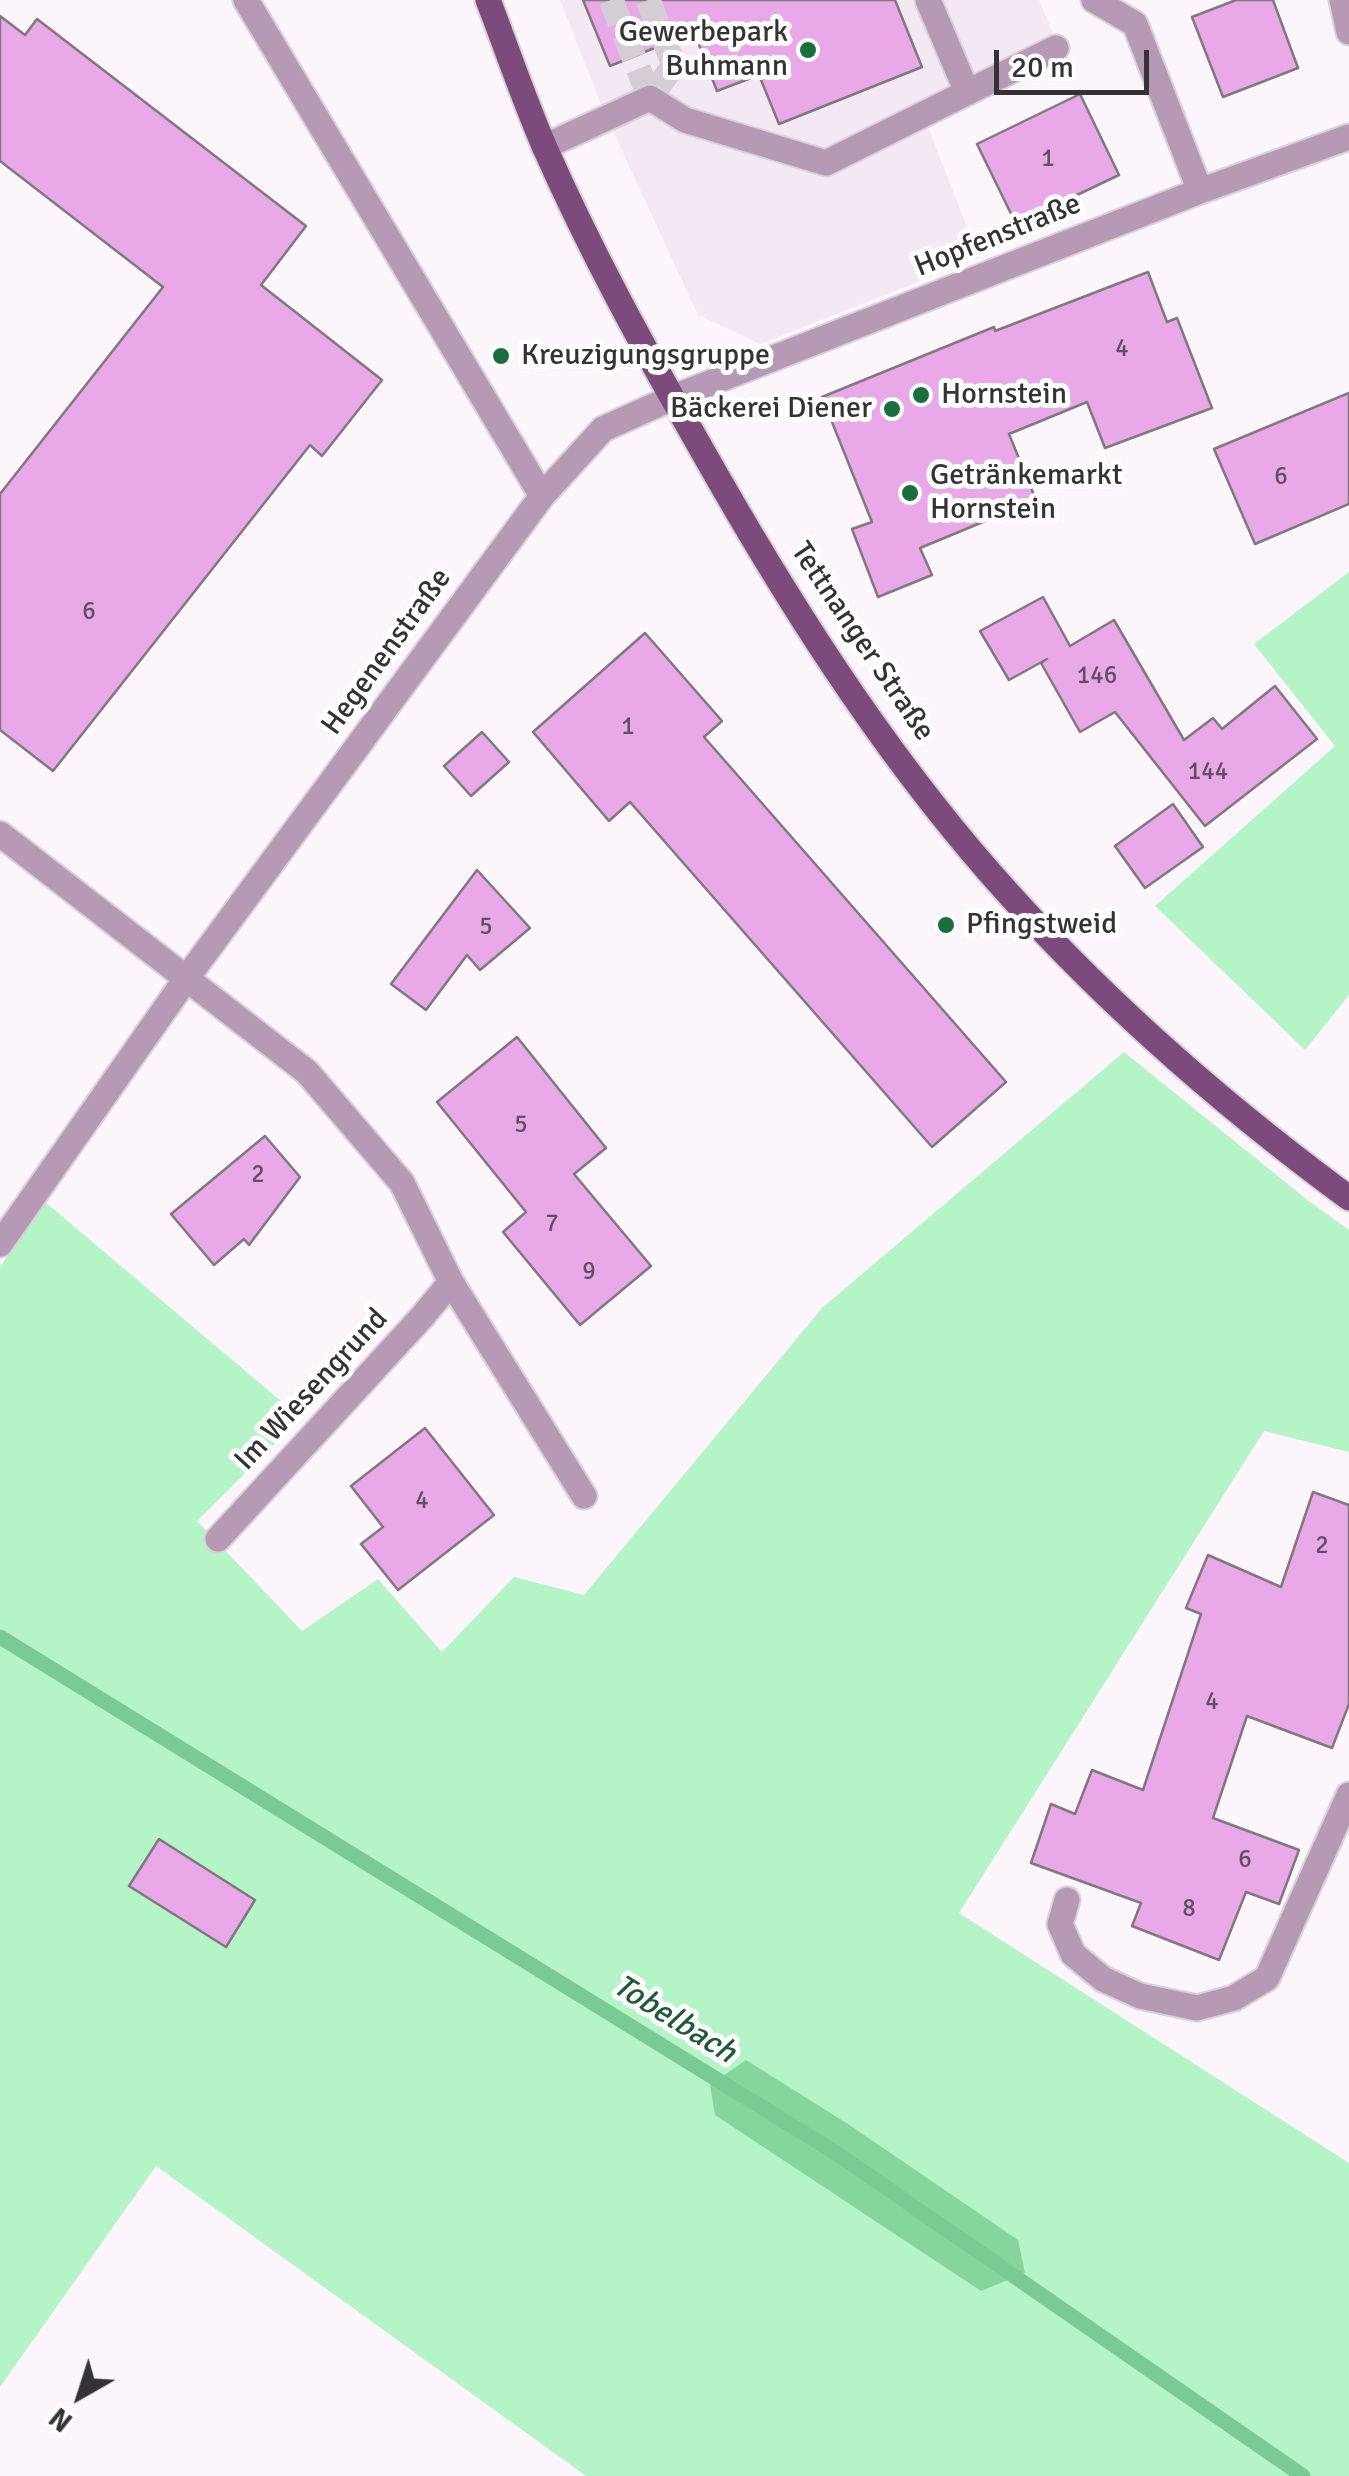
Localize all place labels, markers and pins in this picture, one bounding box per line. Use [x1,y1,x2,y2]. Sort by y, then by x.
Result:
place label: Gewerbepark Buhmann [619,15,788,86]
marker: Gewerbepark Buhmann [797,39,819,61]
place label: Kreuzigungsgruppe [521,338,770,374]
marker: Kreuzigungsgruppe [490,345,512,367]
place label: Hornstein [941,377,1067,413]
marker: Hornstein [910,384,932,406]
place label: Bäckerei Diener [670,391,872,427]
marker: Bäckerei Diener [881,398,903,420]
place label: Getränkemarkt Hornstein [930,458,1122,528]
marker: Getränkemarkt Hornstein [899,482,921,504]
place label: Pfingstweid [966,907,1117,943]
marker: Pfingstweid [935,914,957,936]

